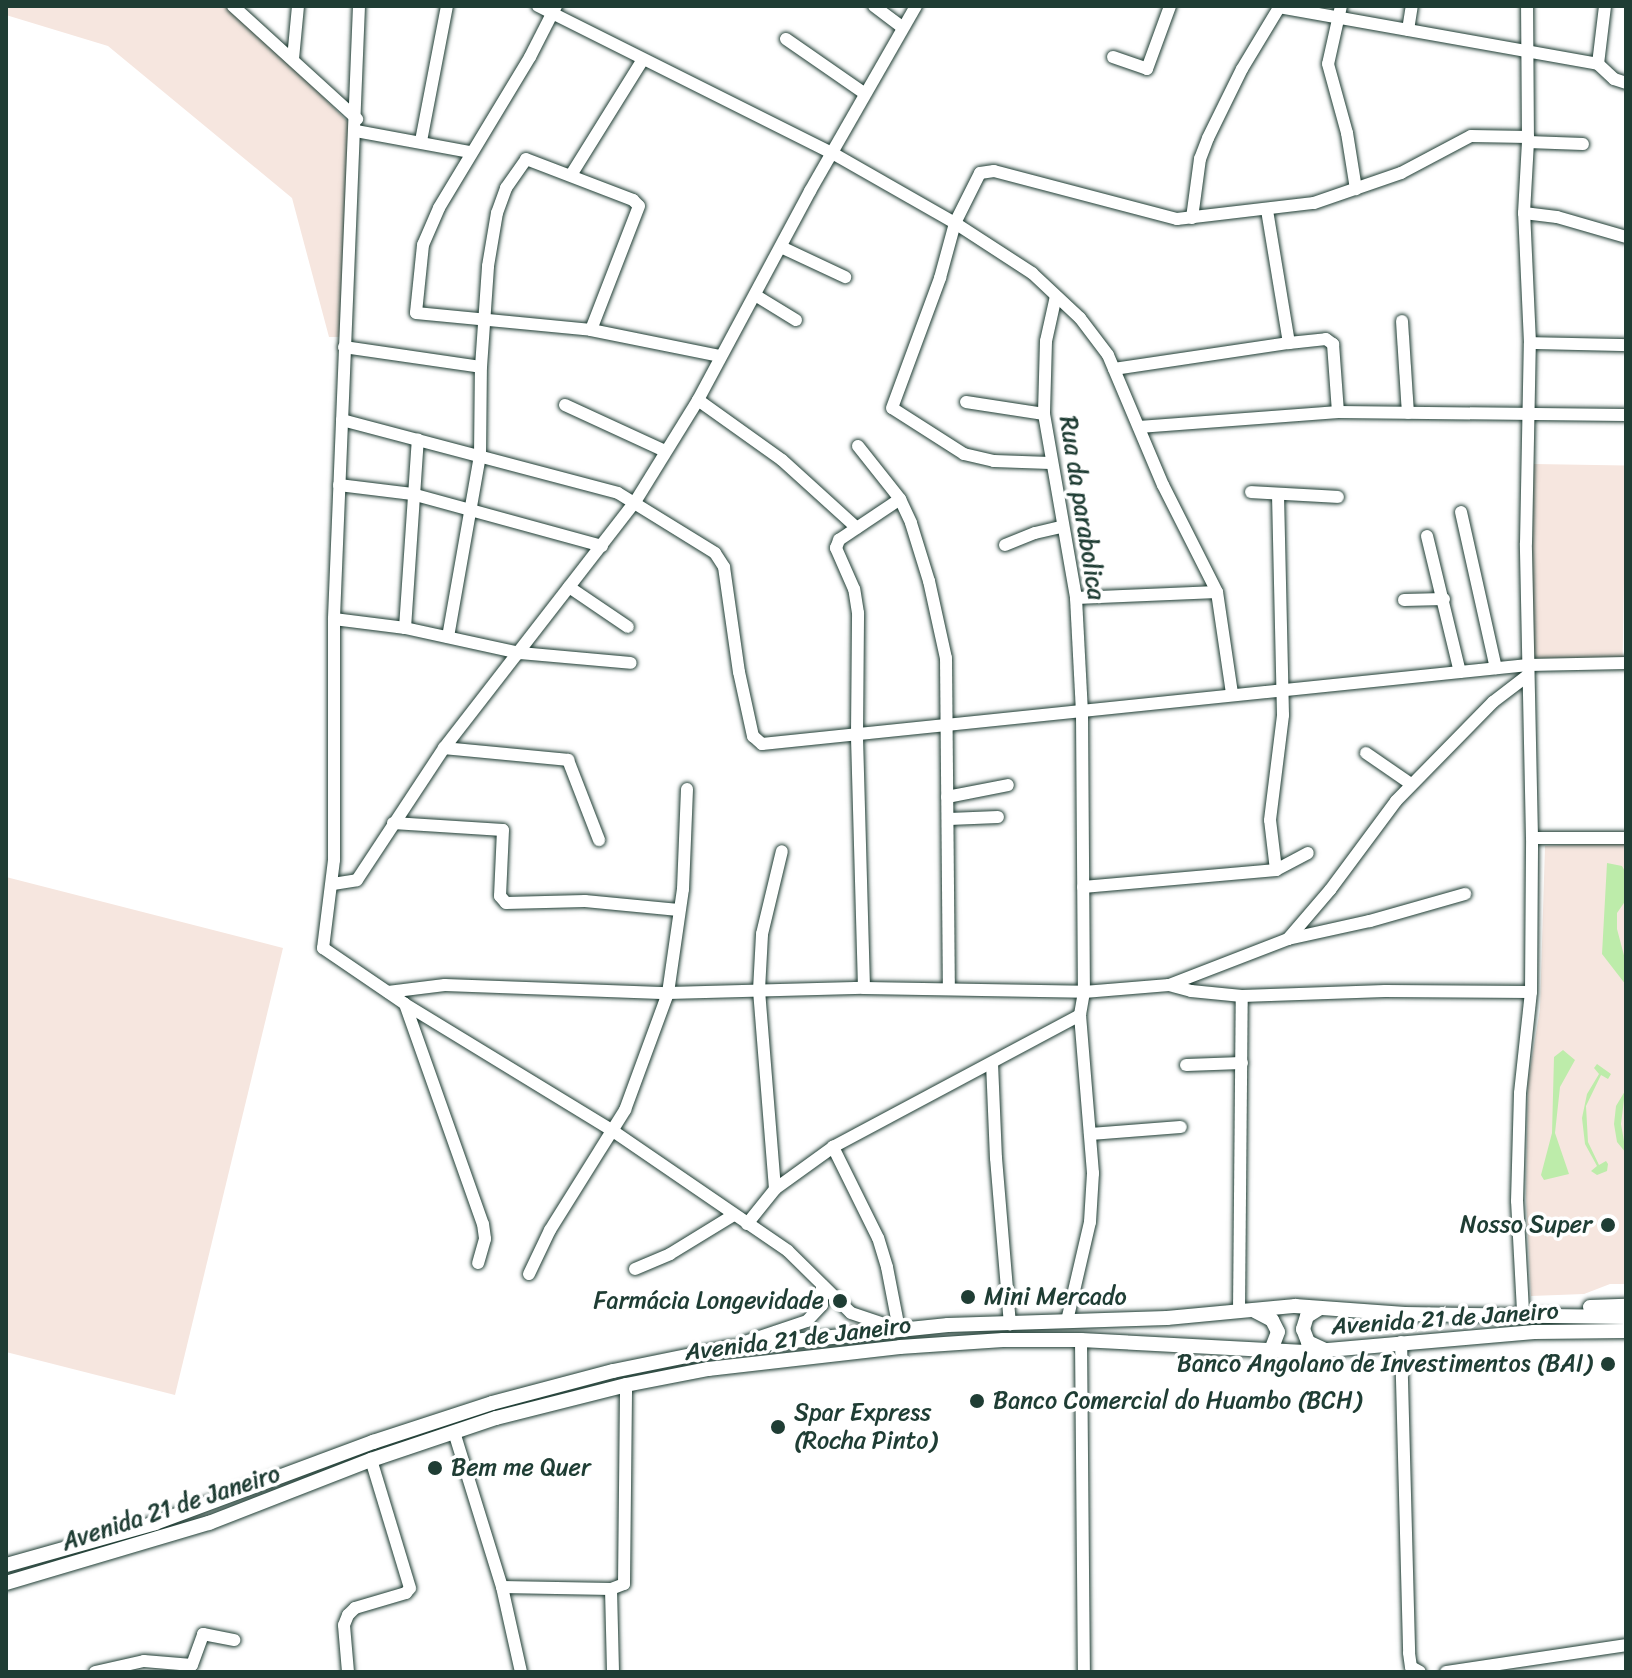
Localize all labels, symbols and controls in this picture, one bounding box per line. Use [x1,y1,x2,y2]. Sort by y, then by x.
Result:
street label: Rua da parabolica [1053,414,1111,602]
place label: Nosso Super [1460,1211,1592,1239]
marker: Nosso Super [1599,1216,1617,1234]
place label: Mini Mercado [984,1283,1126,1311]
place label: Farmácia Longevidade [594,1287,824,1315]
marker: Mini Mercado [959,1288,977,1306]
marker: Farmácia Longevidade [831,1292,849,1310]
street label: Avenida 21 de Janeiro [1330,1297,1560,1341]
street label: Avenida 21 de Janeiro [683,1311,913,1367]
place label: Banco Angolano de Investimentos (BAI) [1176,1350,1592,1378]
marker: Banco Angolano de Investimentos (BAI) [1599,1355,1617,1373]
place label: Banco Comercial do Huambo (BCH) [993,1387,1361,1415]
marker: Banco Comercial do Huambo (BCH) [968,1392,986,1410]
place label: Spar Express (Rocha Pinto) [794,1399,937,1455]
marker: Spar Express (Rocha Pinto) [769,1418,787,1436]
place label: Bem me Quer [451,1454,591,1482]
street label: Avenida 21 de Janeiro [58,1459,284,1557]
marker: Bem me Quer [426,1459,444,1477]

